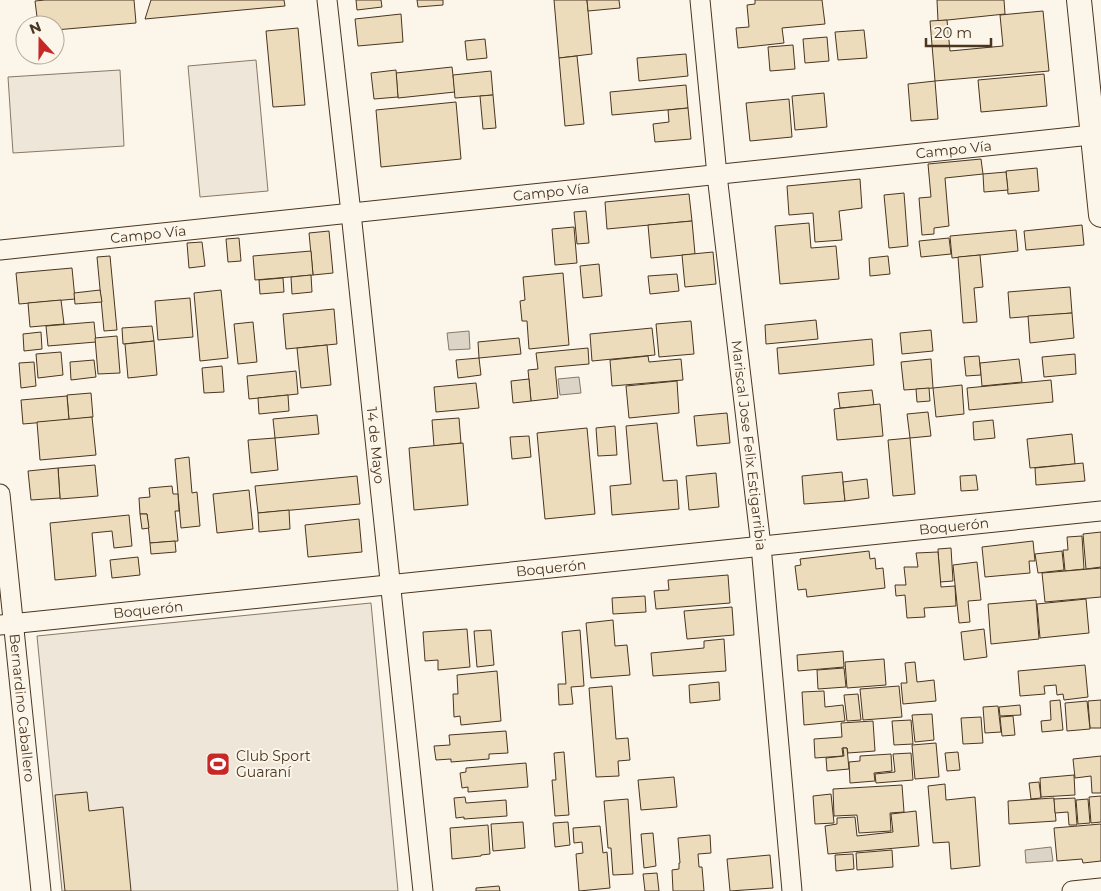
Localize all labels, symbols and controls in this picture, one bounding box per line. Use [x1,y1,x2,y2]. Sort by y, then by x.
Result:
north arrow [15,15,65,65]
scale bar [926,15,991,47]
text: N [27,17,44,38]
text: 20 m [934,23,972,42]
street label: Campo Vía [915,137,993,162]
street label: Campo Vía [512,179,590,205]
street label: Campo Vía [109,221,187,247]
street label: Mariscal Jose Felix Estigarribia [728,339,770,551]
street label: 14 de Mayo [363,406,389,485]
street label: Boquerón [918,514,990,539]
street label: Boquerón [515,555,587,581]
street label: Boquerón [112,597,184,622]
street label: Bernardino Caballero [5,633,39,783]
place label: Club Sport Guaraní [236,747,311,781]
sports icon: Club Sport Guaraní [205,751,231,777]

